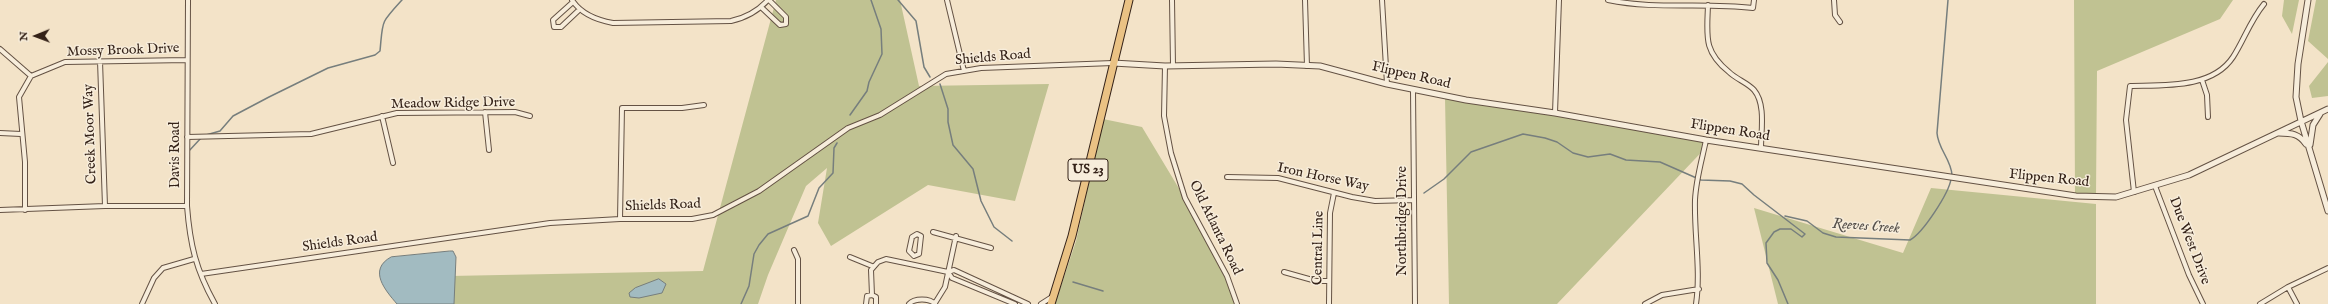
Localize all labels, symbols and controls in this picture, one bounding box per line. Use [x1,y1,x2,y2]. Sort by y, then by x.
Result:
north arrow [16,16,56,56]
text: N [17,31,31,41]
street label: Mossy Brook Drive [66,41,180,61]
street label: Shields Road [955,46,1031,70]
street label: Flippen Road [1370,59,1452,93]
street label: Creek Moor Way [81,84,101,184]
street label: Meadow Ridge Drive [391,95,515,113]
street label: Flippen Road [1689,116,1771,146]
street label: Davis Road [168,122,184,188]
road number: US 23 [1068,159,1108,181]
street label: Iron Horse Way [1276,160,1370,196]
street label: Northbridge Drive [1395,166,1411,276]
street label: Flippen Road [2008,166,2090,192]
street label: Old Atlanta Road [1185,178,1245,278]
street label: Due West Drive [2165,195,2213,287]
street label: Shields Road [625,196,701,216]
street label: Central Line [1310,211,1328,285]
water label: Reeves Creek [1832,216,1900,238]
street label: Shields Road [301,229,379,257]

